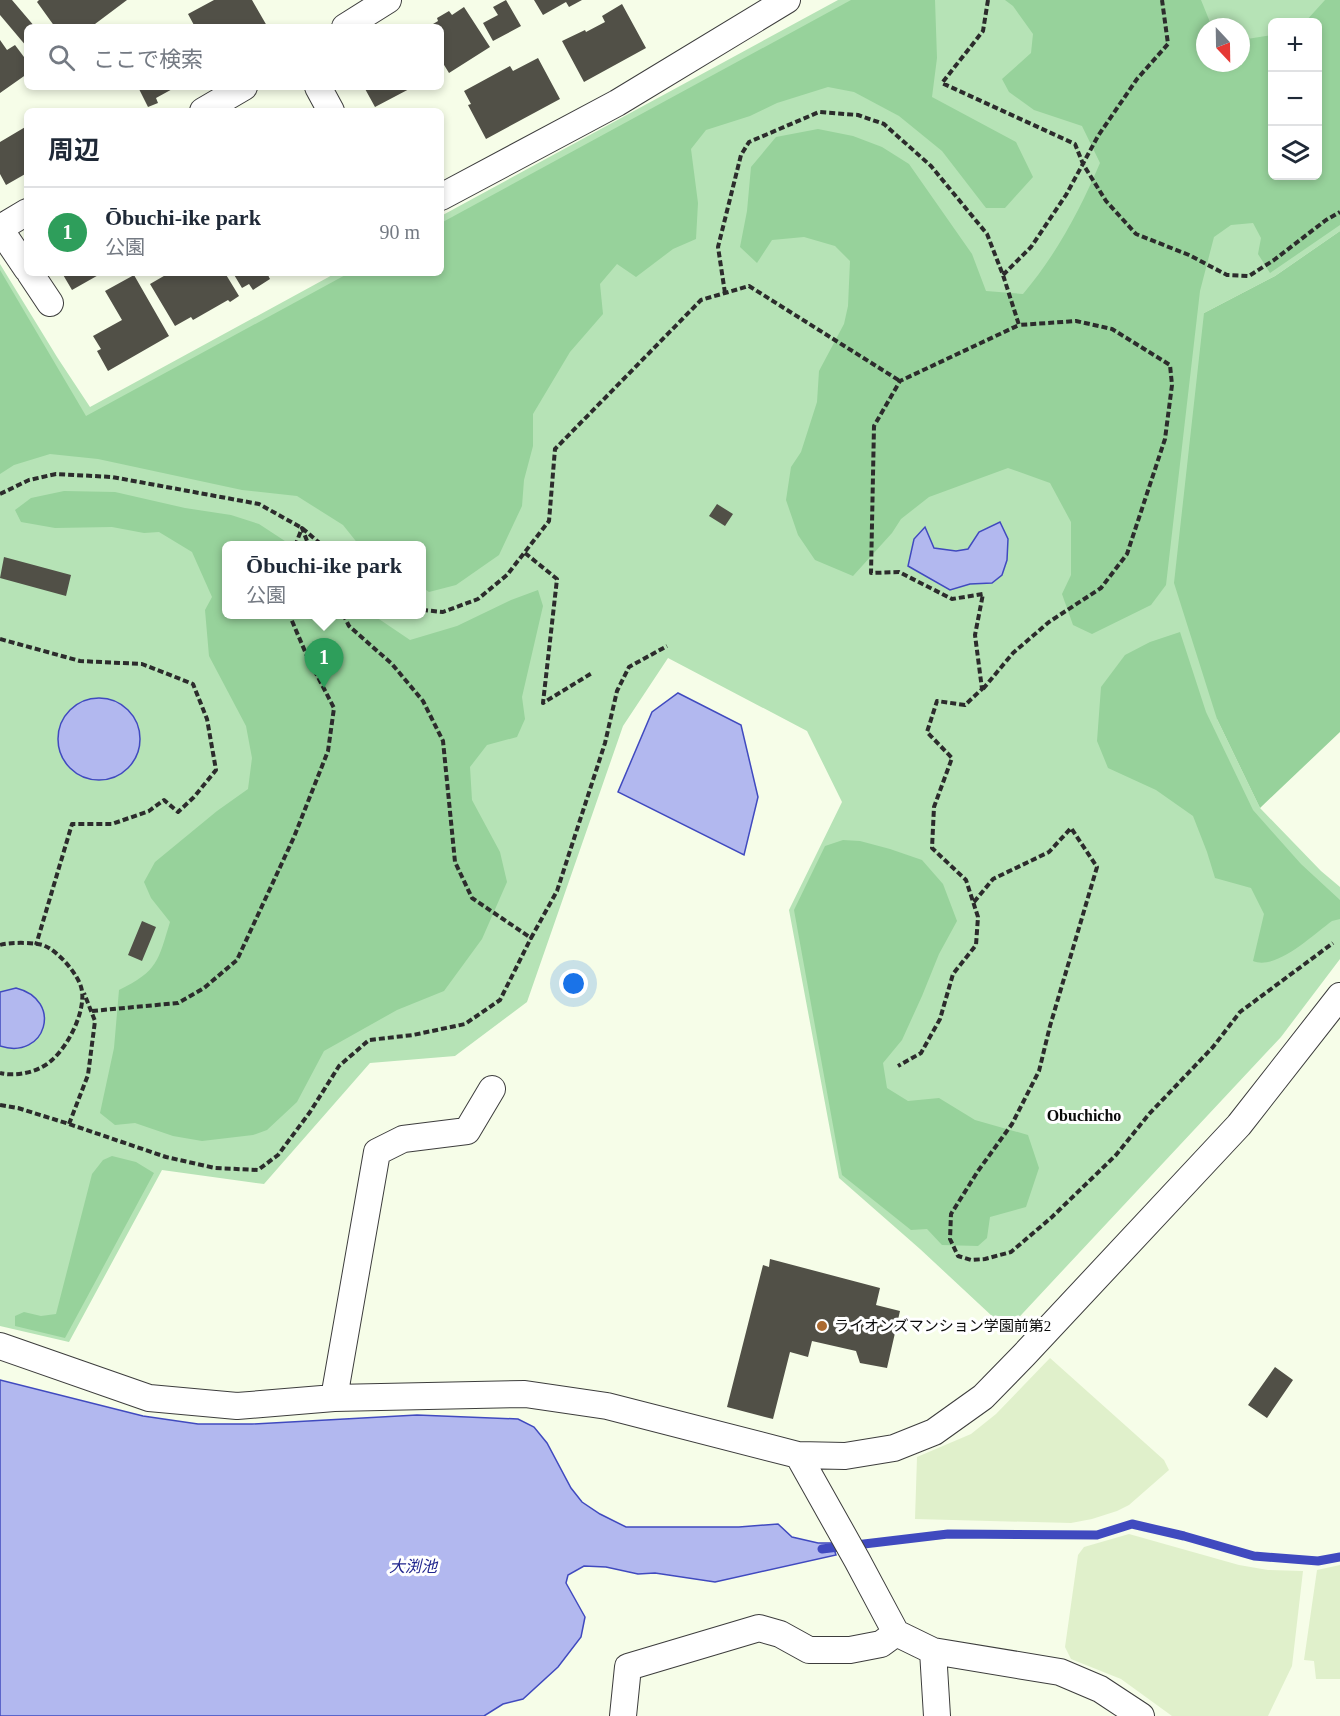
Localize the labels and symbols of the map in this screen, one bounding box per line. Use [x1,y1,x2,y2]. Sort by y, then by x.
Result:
north arrow [1196,18,1250,72]
pin: 1 [304,638,344,688]
your location [559,969,588,998]
district label: Obuchicho [1047,1107,1121,1124]
place label: ライオンズマンション学園前第2 [834,1318,1051,1334]
marker: ライオンズマンション学園前第2 [815,1319,829,1333]
water label: 大渕池 [389,1558,439,1575]

